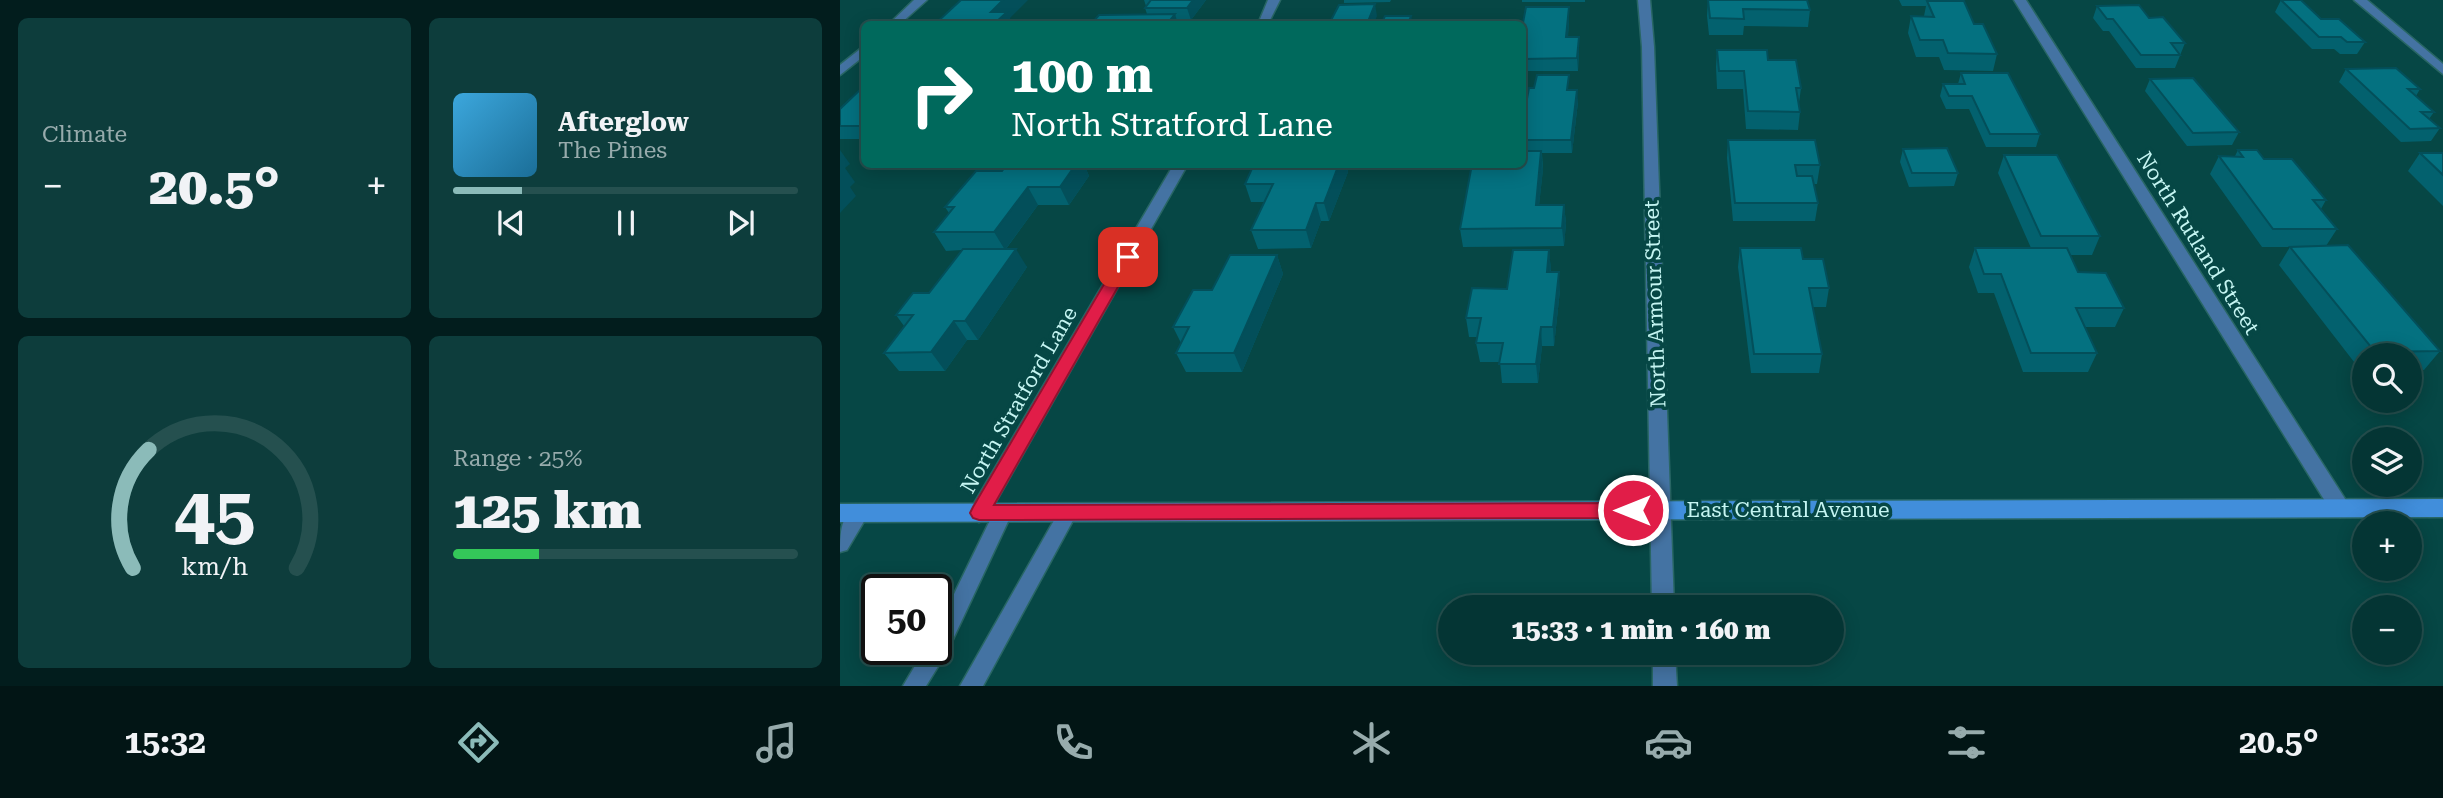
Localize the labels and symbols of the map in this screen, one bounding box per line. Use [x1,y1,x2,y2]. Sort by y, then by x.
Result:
street label: North Rutland Street [2132,147,2264,339]
street label: North Armour Street [1639,200,1671,408]
pin [1098,227,1158,287]
street label: North Stratford Lane [956,303,1082,497]
position arrow [1596,473,1670,547]
street label: East Central Avenue [1686,498,1890,522]
speed limit sign: 50 [861,574,952,665]

